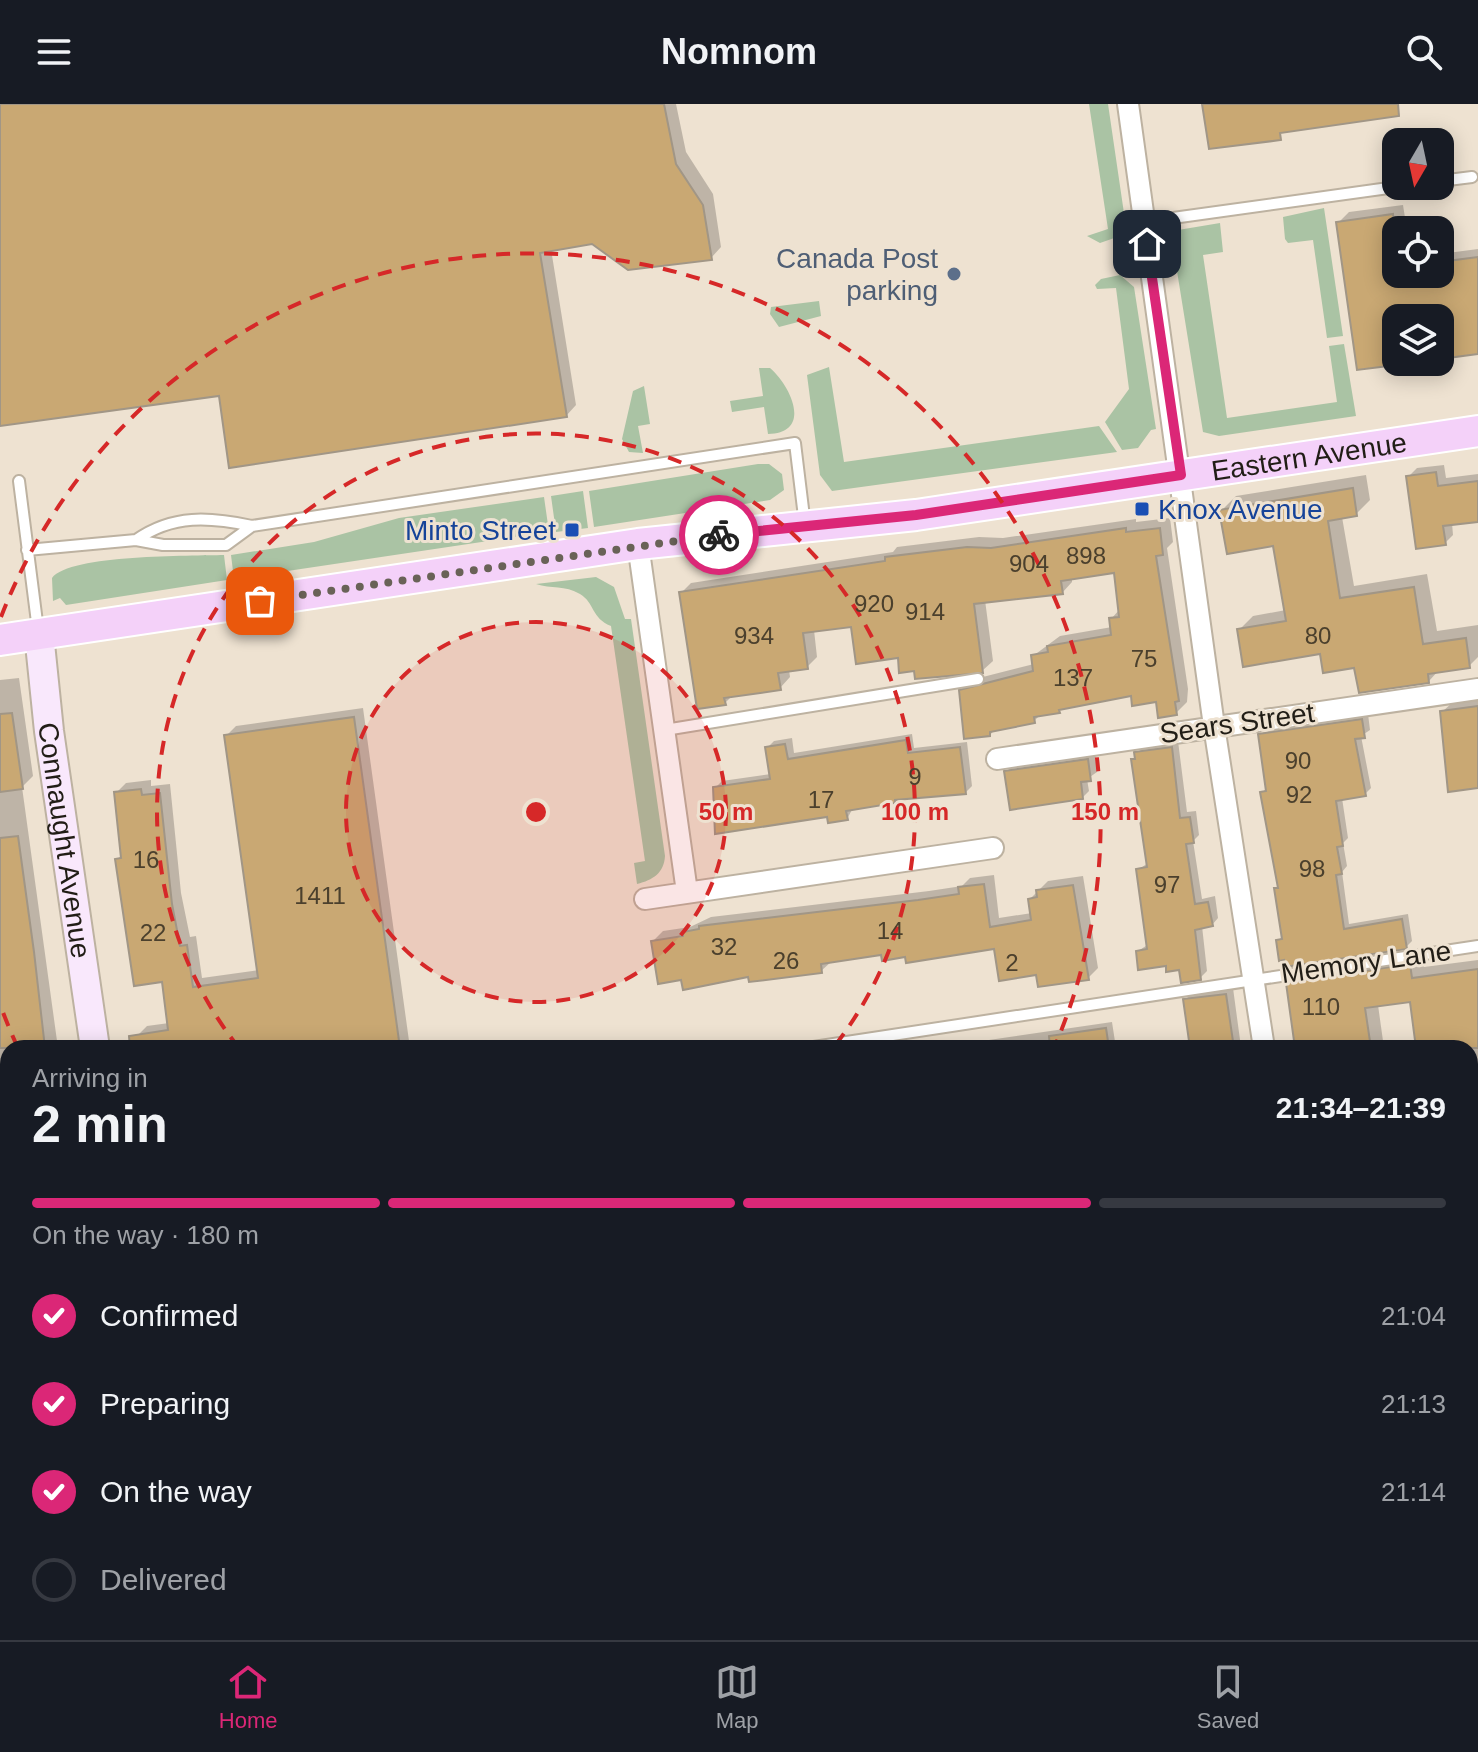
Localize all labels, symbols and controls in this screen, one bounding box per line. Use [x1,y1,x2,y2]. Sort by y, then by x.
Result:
icon: menu [32,30,76,74]
icon: search [1402,30,1446,74]
text: Nomnom [661,31,817,72]
north arrow [1382,128,1454,200]
map controls [1382,128,1454,376]
pin [1113,210,1181,278]
button: locate [1382,216,1454,288]
icon: home [1125,222,1169,266]
place label: Canada Post parking [776,243,938,306]
marker: Canada Post parking [945,265,963,283]
button: layers [1382,304,1454,376]
street label: Eastern Avenue [1209,426,1409,486]
place label: Knox Avenue [1158,494,1323,525]
courier [679,495,759,575]
marker: Knox Avenue [1133,500,1151,518]
icon: bike [697,513,741,557]
place label: Minto Street [405,515,556,546]
marker: Minto Street [563,521,581,539]
house number: 898 [1066,542,1106,569]
house number: 904 [1009,550,1049,577]
pin [226,567,294,635]
icon: bag [238,579,282,623]
house number: 920 [854,590,894,617]
house number: 914 [905,598,945,625]
house number: 934 [734,622,774,649]
house number: 80 [1305,622,1331,649]
house number: 75 [1131,645,1157,672]
house number: 137 [1053,664,1093,691]
street label: Sears Street [1158,697,1316,749]
street label: Connaught Avenue [32,720,97,960]
house number: 90 [1285,747,1311,774]
house number: 9 [908,763,922,790]
house number: 92 [1286,781,1312,808]
house number: 17 [808,786,834,813]
centre of rings [522,798,550,826]
text: 50 m [699,798,753,825]
text: 100 m [881,798,949,825]
text: 150 m [1071,798,1139,825]
house number: 16 [133,846,159,873]
house number: 98 [1299,855,1325,882]
house number: 97 [1154,871,1180,898]
house number: 1411 [294,882,346,909]
house number: 14 [877,917,903,944]
house number: 22 [140,919,166,946]
house number: 32 [711,933,737,960]
street label: Memory Lane [1279,935,1453,989]
house number: 26 [773,947,799,974]
house number: 2 [1005,949,1019,976]
house number: 110 [1302,993,1340,1020]
text: Arriving in [32,1063,148,1093]
text: 21:34–21:39 [1276,1091,1446,1124]
text: 2 min [32,1095,168,1153]
text: On the way · 180 m [32,1220,259,1250]
icon: check [32,1294,76,1338]
text: Confirmed [100,1299,238,1332]
text: 21:04 [1381,1301,1446,1331]
icon: check [32,1382,76,1426]
text: Preparing [100,1387,230,1420]
text: 21:13 [1381,1389,1446,1419]
icon: check [32,1470,76,1514]
text: On the way [100,1475,252,1508]
text: 21:14 [1381,1477,1446,1507]
text: Delivered [100,1563,227,1596]
tab: Home [219,1660,278,1734]
tab: Map [715,1660,759,1734]
tab: Saved [1197,1660,1259,1734]

